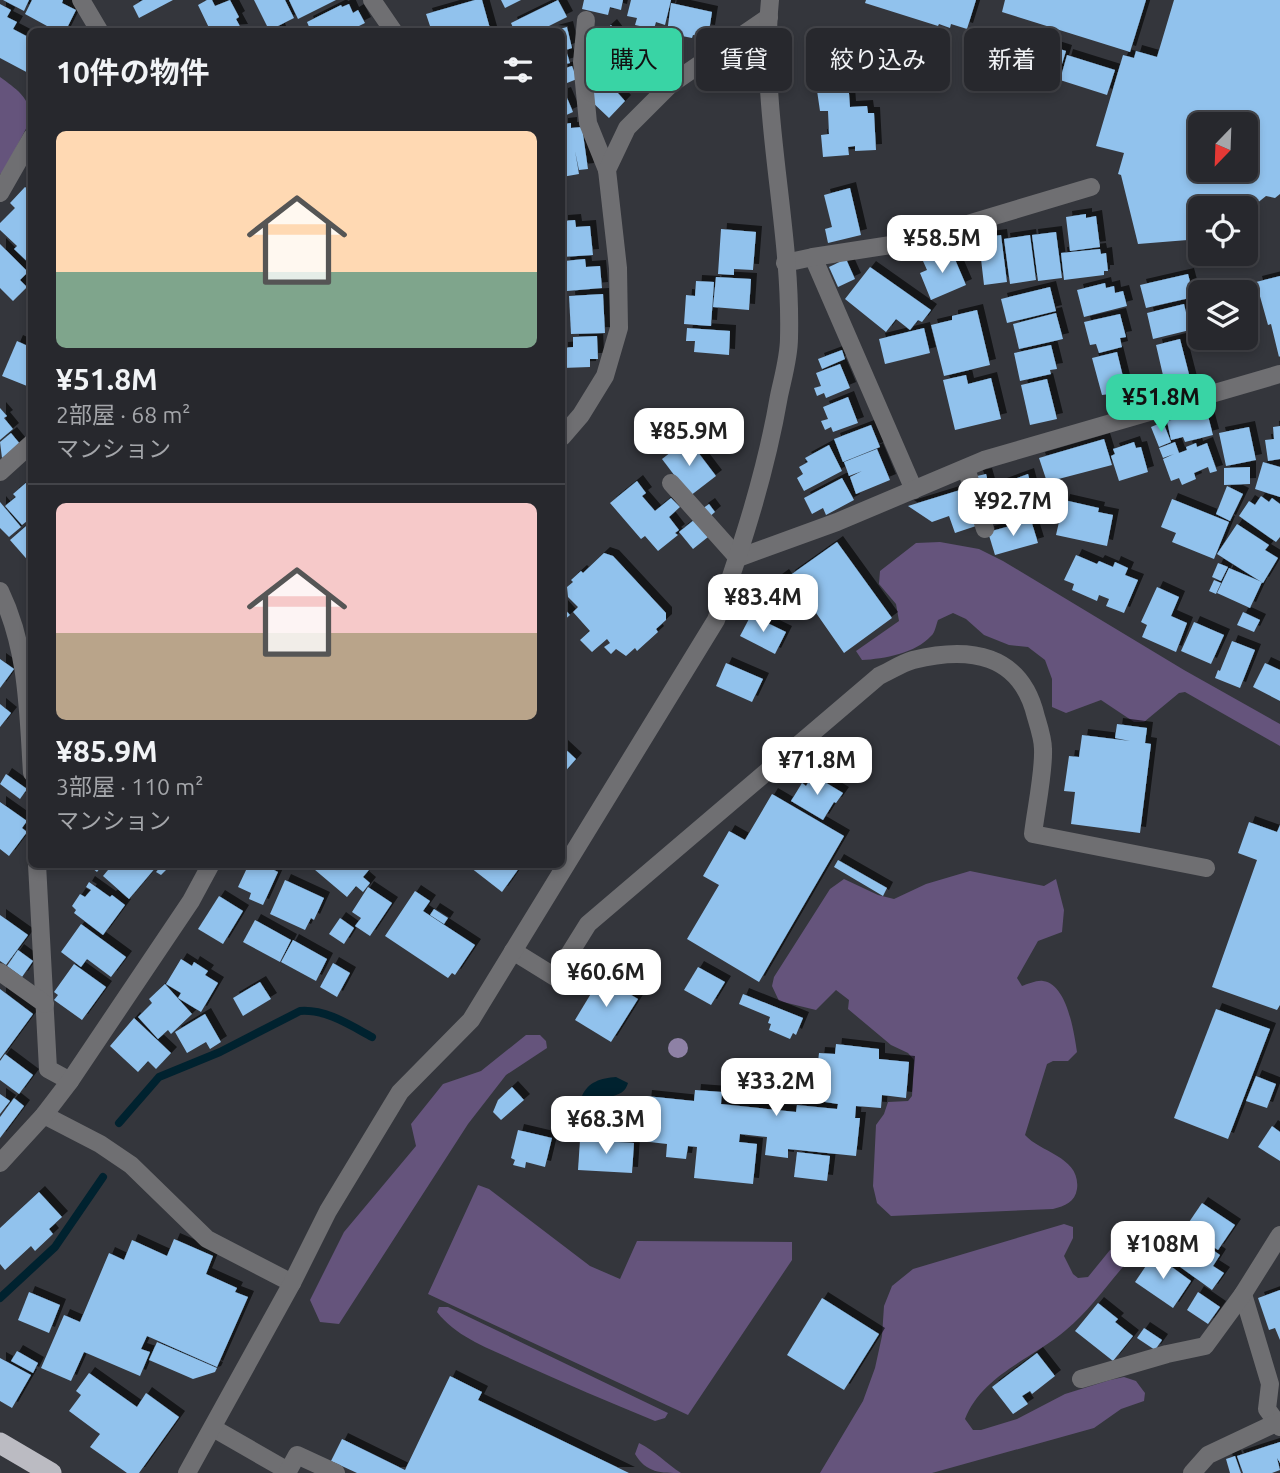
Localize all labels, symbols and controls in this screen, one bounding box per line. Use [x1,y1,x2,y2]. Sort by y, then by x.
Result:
chip: 購入 [586,28,682,91]
chip: 賃貸 [696,28,792,91]
chip: 絞り込み [806,28,950,91]
chip: 新着 [964,28,1060,91]
icon: filters [499,51,537,89]
text: 10件の物件 [56,55,210,89]
north arrow [1188,112,1258,182]
map controls [1188,112,1258,350]
icon: home [234,177,360,303]
button: locate [1188,196,1258,266]
pin: ¥58.5M [885,216,999,275]
text: ¥58.5M [903,225,981,250]
button: layers [1188,280,1258,350]
text: ¥51.8M [56,362,158,396]
pin: ¥51.8M [1104,374,1218,434]
text: ¥51.8M [1122,384,1200,409]
text: 2部屋 · 68 m² [56,402,190,427]
pin: ¥85.9M [632,408,746,468]
text: ¥85.9M [650,418,728,443]
text: マンション [56,436,171,461]
pin: ¥92.7M [956,478,1070,538]
text: ¥92.7M [974,488,1052,513]
icon: home [234,549,360,675]
pin: ¥83.4M [706,574,820,634]
text: ¥83.4M [724,584,802,609]
text: ¥85.9M [56,734,158,768]
pin: ¥71.8M [760,738,874,797]
text: ¥71.8M [778,747,856,772]
text: 3部屋 · 110 m² [56,774,203,799]
text: マンション [56,808,171,833]
pin: ¥60.6M [549,950,663,1009]
text: ¥60.6M [567,959,645,984]
pin: ¥33.2M [719,1058,833,1118]
text: ¥33.2M [737,1068,815,1093]
pin: ¥68.3M [549,1096,663,1156]
text: ¥68.3M [567,1106,645,1131]
pin: ¥108M [1114,1222,1212,1281]
text: ¥108M [1127,1231,1199,1256]

